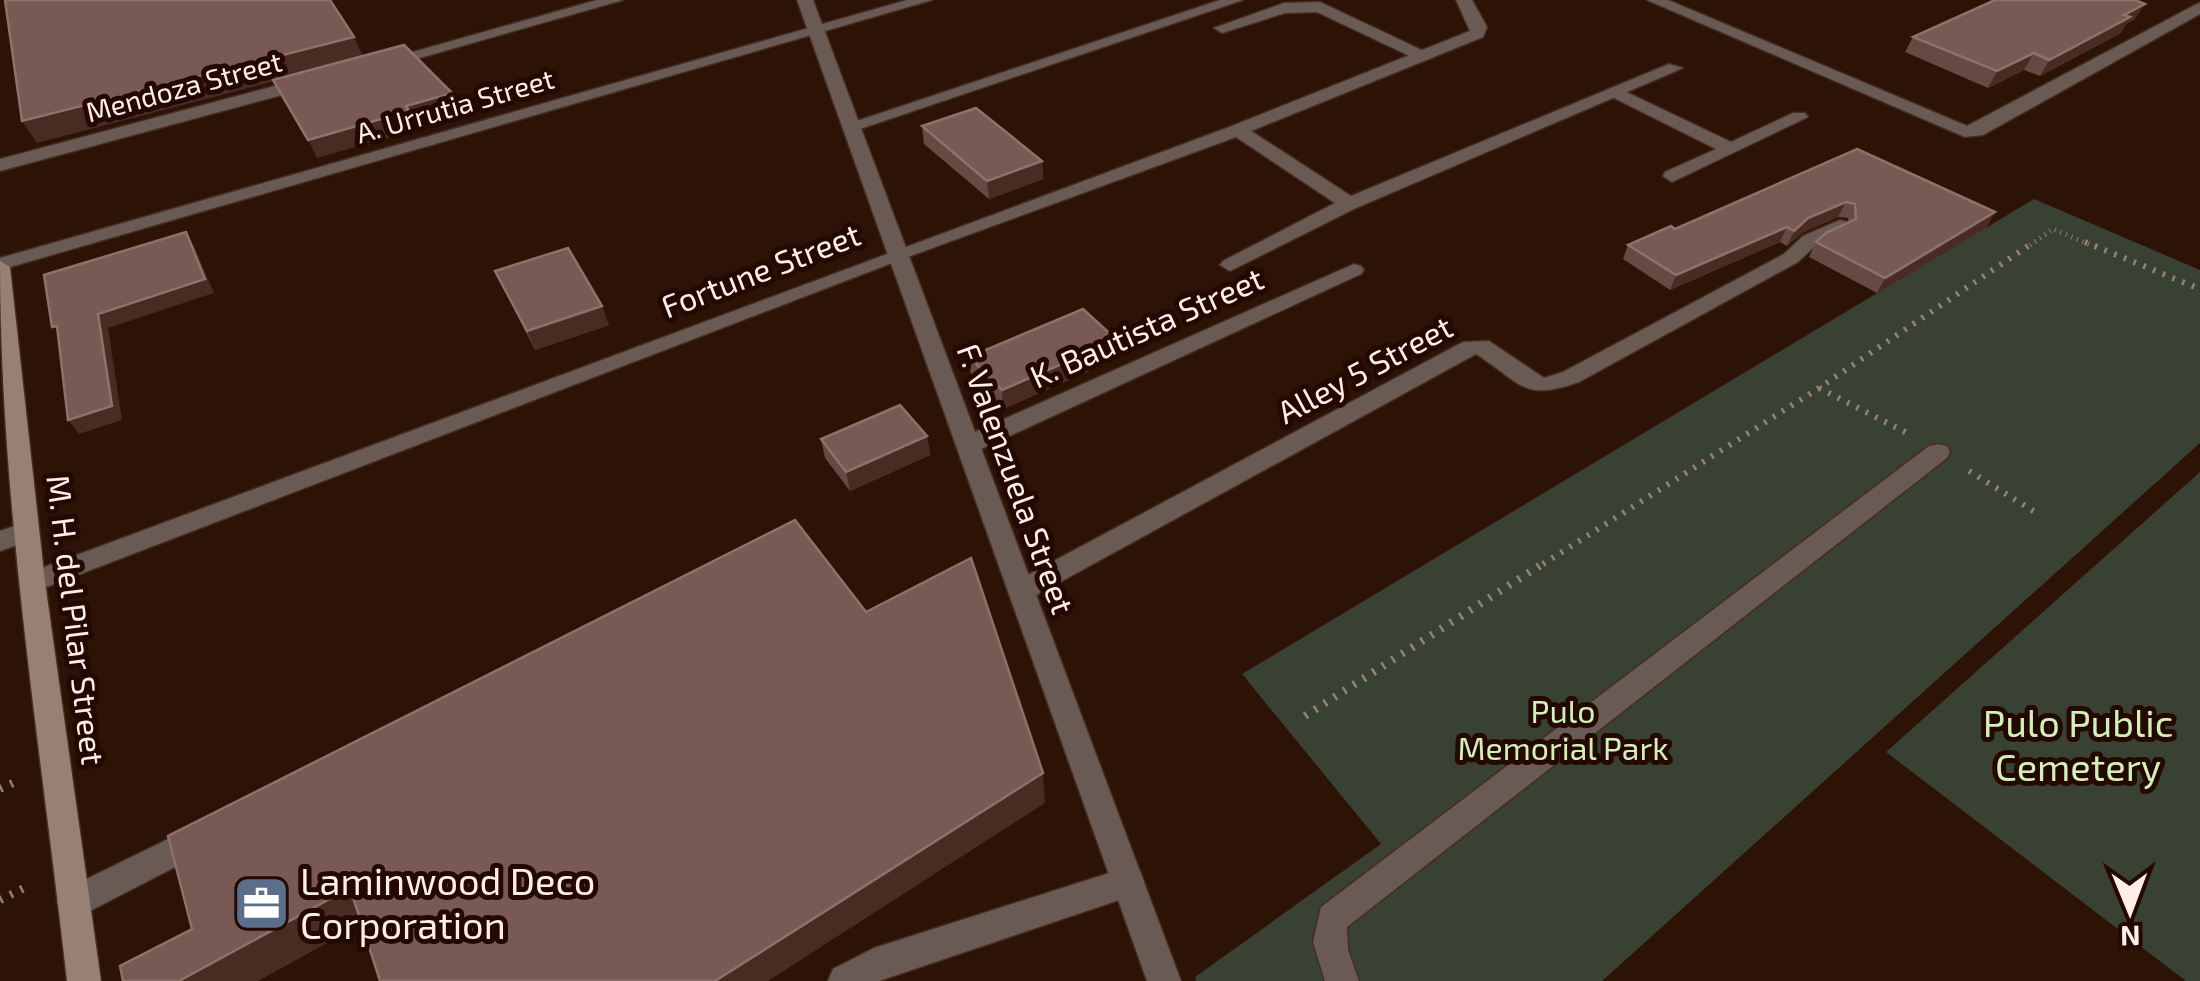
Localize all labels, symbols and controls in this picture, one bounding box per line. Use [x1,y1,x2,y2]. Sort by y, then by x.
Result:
street label: Mendoza Street [82,44,285,129]
street label: A. Urrutia Street [352,61,558,150]
street label: Fortune Street [655,214,865,325]
street label: K. Bautista Street [1024,258,1269,395]
street label: Alley 5 Street [1270,306,1458,430]
street label: F. Valenzuela Street [950,338,1083,619]
street label: M. H. del Pilar Street [40,473,114,767]
park label: Pulo Memorial Park [1457,691,1669,766]
park label: Pulo Public Cemetery [1983,699,2173,789]
place label: Laminwood Deco Corporation [300,857,595,947]
north arrow [2080,861,2180,961]
office icon: Laminwood Deco Corporation [231,874,291,934]
text: N [2120,920,2141,954]

